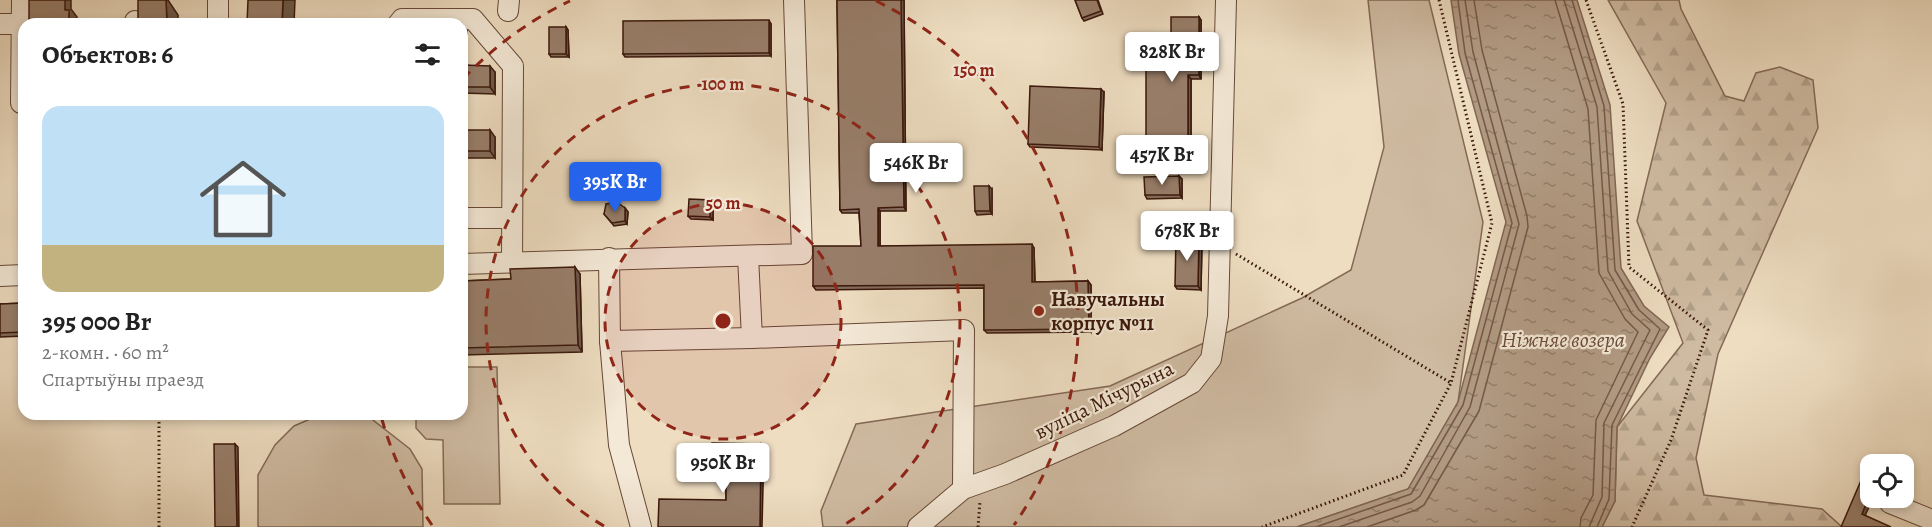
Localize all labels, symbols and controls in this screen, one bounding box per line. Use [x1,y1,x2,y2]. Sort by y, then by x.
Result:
pin: 828K Br [1117,32,1227,83]
text: Объектов: 6 [42,37,173,72]
icon: filters [411,38,444,71]
text: 828K Br [1139,38,1205,65]
text: 150 m [953,58,995,82]
text: 100 m [702,72,744,96]
pin: 457K Br [1107,135,1217,186]
text: 457K Br [1130,141,1194,168]
pin: 546K Br [861,143,971,194]
icon: home [189,145,297,253]
text: 546K Br [884,149,948,176]
pin: 395K Br [560,162,670,213]
text: 395K Br [583,168,647,195]
text: 50 m [706,191,740,215]
pin: 678K Br [1132,211,1242,262]
text: 678K Br [1155,217,1219,244]
place label: Навучальны корпус №11 [1051,285,1165,337]
text: 395 000 Br [42,304,151,339]
marker: Навучальны корпус №11 [1032,304,1046,318]
centre of rings [713,311,733,331]
water label: Ніжняе возера [1501,325,1625,355]
text: 2-комн. · 60 m² [42,339,169,366]
street label: вуліца Мічурына [1030,354,1178,446]
text: Спартыўны праезд [42,366,204,393]
pin: 950K Br [668,443,778,494]
text: 950K Br [690,449,756,476]
map controls [1860,454,1914,508]
button: locate [1860,454,1914,508]

